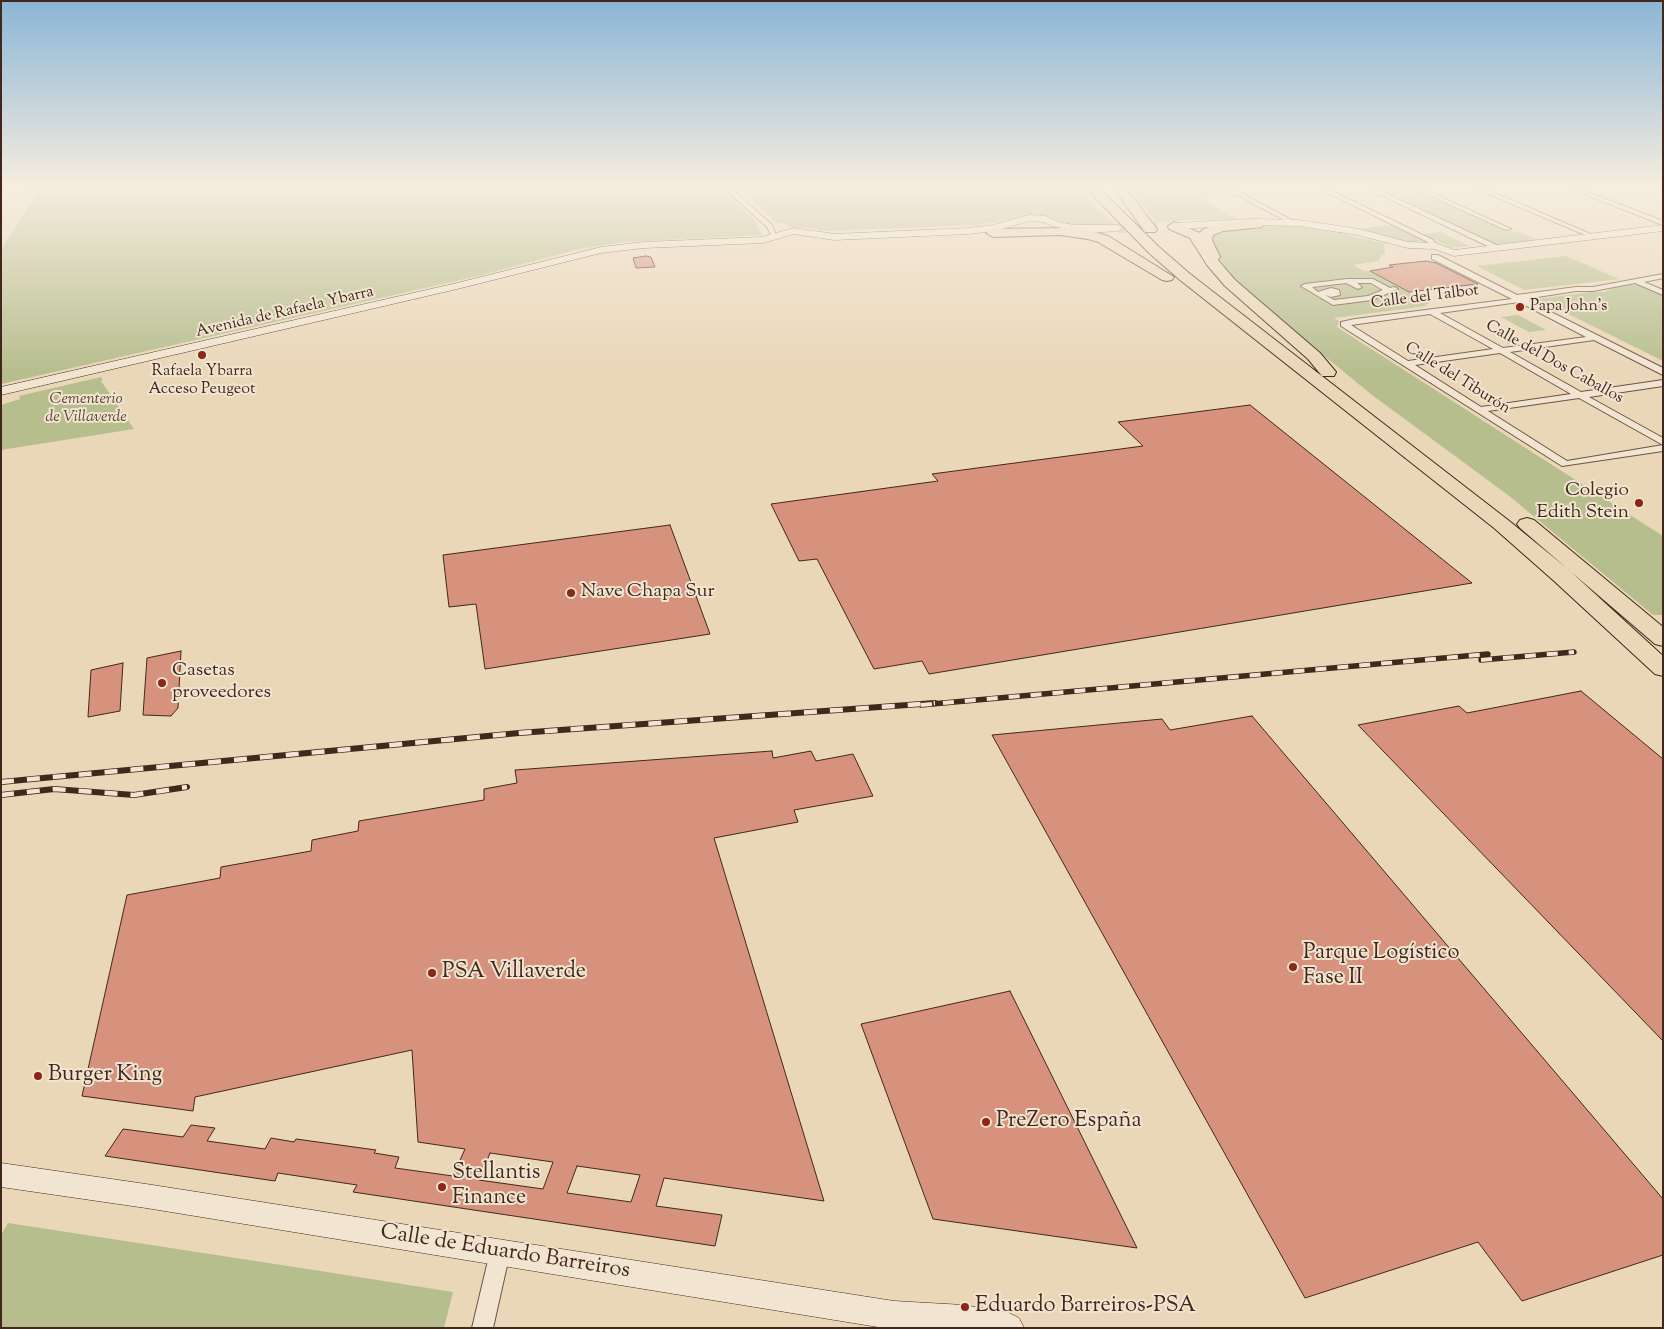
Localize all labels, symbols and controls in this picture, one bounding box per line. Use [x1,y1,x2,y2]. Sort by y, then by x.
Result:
street label: Calle del Talbot [1370,282,1480,314]
street label: Avenida de Rafaela Ybarra [194,283,376,343]
place label: Papa John's [1530,297,1607,317]
marker: Papa John's [1514,301,1526,313]
street label: Calle del Dos Caballos [1482,317,1626,409]
street label: Calle del Tiburón [1401,339,1513,419]
marker: Rafaela Ybarra Acceso Peugeot [196,349,208,361]
place label: Rafaela Ybarra Acceso Peugeot [149,362,255,400]
park label: Cementerio de Villaverde [45,390,127,428]
place label: Colegio Edith Stein [1536,481,1629,525]
marker: Colegio Edith Stein [1633,497,1645,509]
place label: Nave Chapa Sur [581,582,715,604]
marker: Nave Chapa Sur [565,587,577,599]
place label: Casetas proveedores [172,661,271,705]
marker: Casetas proveedores [156,677,168,689]
place label: Parque Logístico Fase II [1303,941,1459,992]
place label: PSA Villaverde [442,960,586,986]
marker: Parque Logístico Fase II [1287,961,1299,973]
marker: PSA Villaverde [426,967,438,979]
place label: Burger King [48,1063,162,1089]
marker: Burger King [32,1070,44,1082]
place label: PreZero España [996,1109,1142,1135]
marker: PreZero España [980,1116,992,1128]
place label: Stellantis Finance [452,1161,540,1212]
marker: Stellantis Finance [436,1181,448,1193]
street label: Calle de Eduardo Barreiros [378,1220,632,1286]
place label: Eduardo Barreiros-PSA [975,1294,1196,1320]
marker: Eduardo Barreiros-PSA [959,1301,971,1313]

